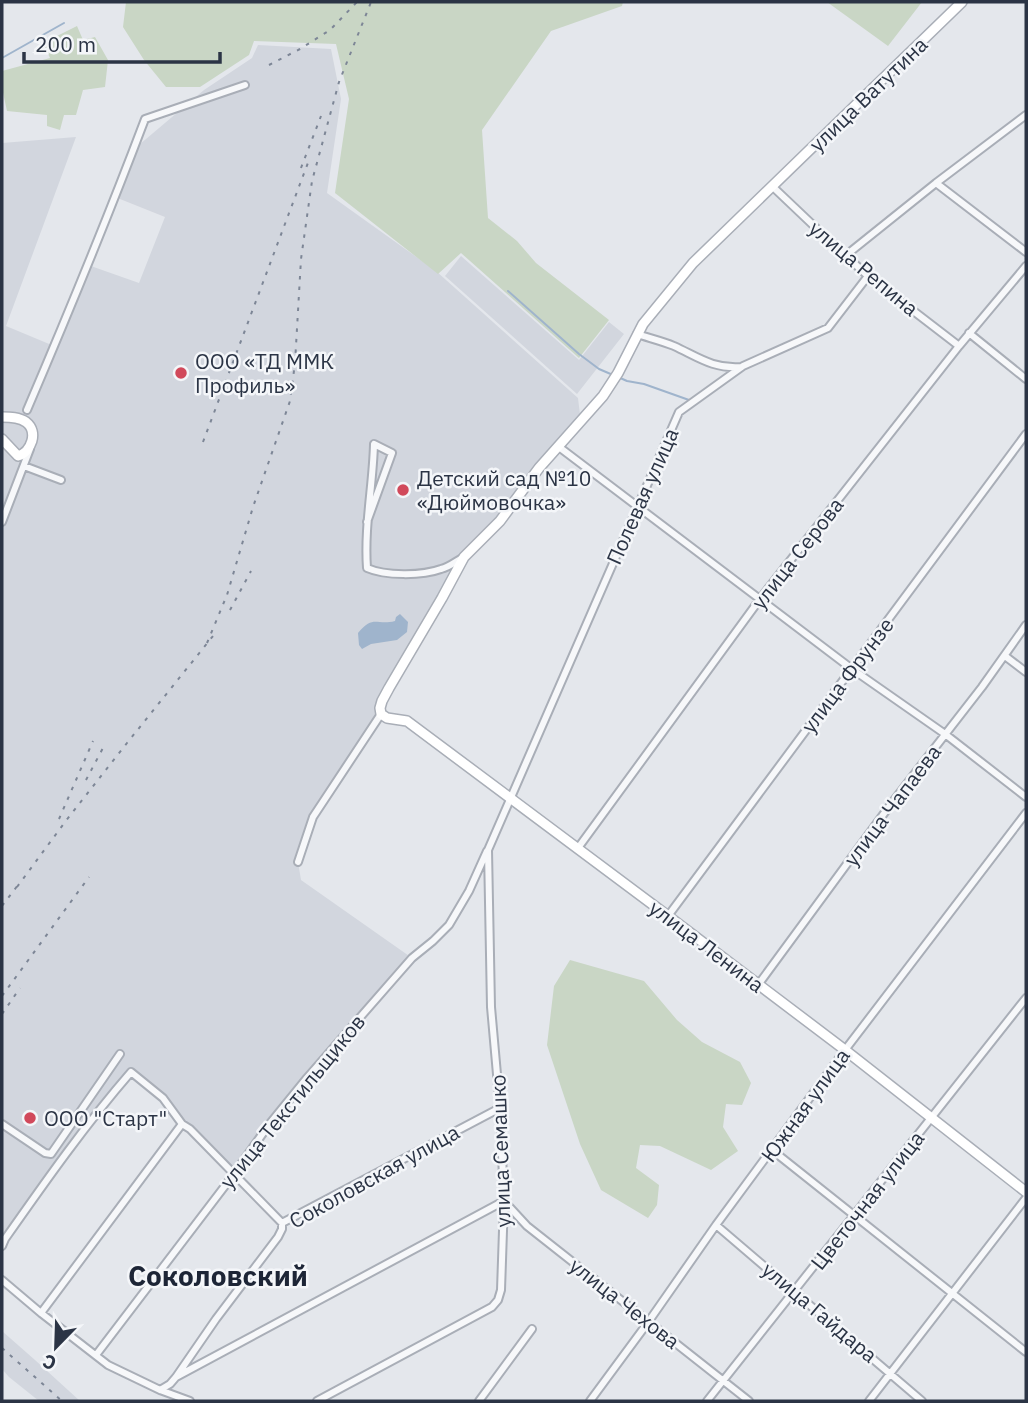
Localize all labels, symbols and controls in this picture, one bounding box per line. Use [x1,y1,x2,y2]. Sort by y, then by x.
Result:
scale bar [24,21,220,65]
text: 200 m [35,30,96,58]
street label: улица Ватутина [803,30,933,158]
street label: улица Репина [803,214,925,322]
place label: ООО «ТД ММК Профиль» [195,347,334,399]
marker: ООО «ТД ММК Профиль» [173,365,189,381]
street label: Полевая улица [599,423,685,569]
place label: Детский сад №10 «Дюймовочка» [417,464,591,516]
marker: Детский сад №10 «Дюймовочка» [395,482,411,498]
street label: улица Серова [745,491,849,615]
street label: улица Фрунзе [794,612,900,738]
street label: улица Чапаева [837,738,947,872]
street label: улица Ленина [644,894,770,998]
street label: улица Текстильщиков [213,1008,371,1194]
street label: Южная улица [754,1043,856,1167]
street label: улица Семашко [483,1074,517,1228]
place label: ООО "Старт" [44,1104,167,1132]
marker: ООО "Старт" [22,1110,38,1126]
street label: Соколовская улица [284,1118,464,1234]
street label: Цветочная улица [804,1125,930,1275]
street label: улица Чехова [564,1251,686,1355]
street label: улица Гайдара [756,1255,884,1369]
district label: Соколовский [128,1257,308,1294]
north arrow [21,1312,91,1382]
text: С [39,1349,60,1376]

